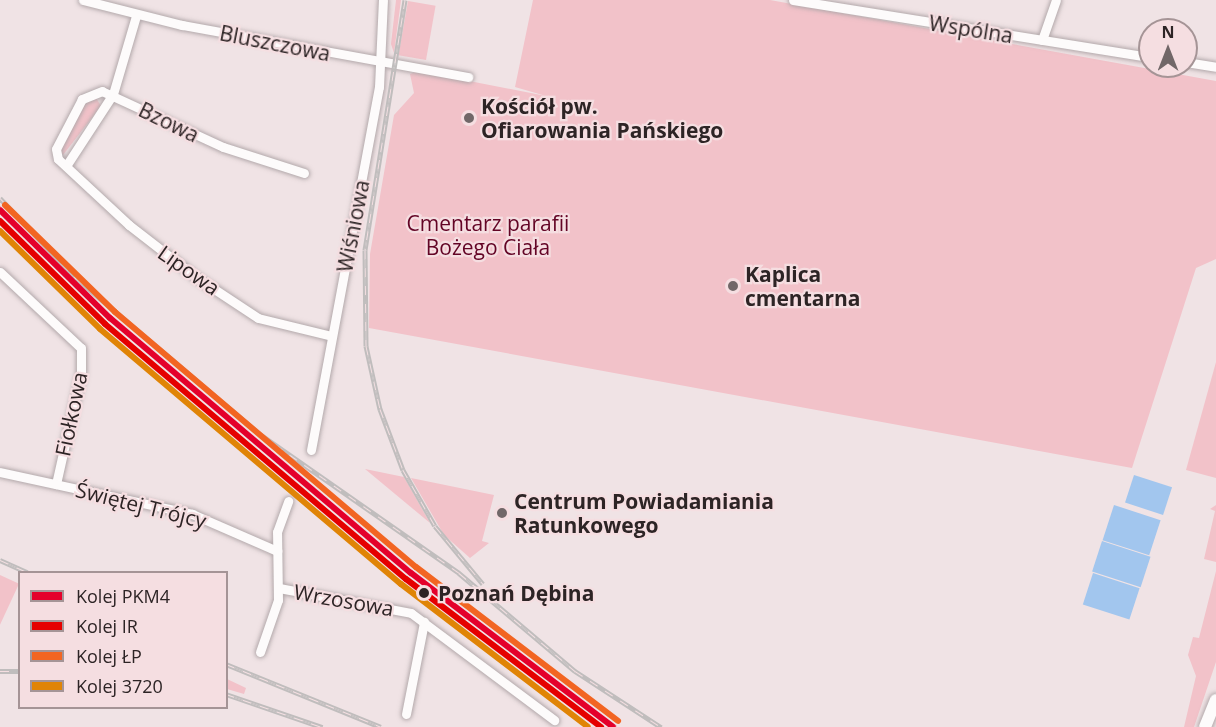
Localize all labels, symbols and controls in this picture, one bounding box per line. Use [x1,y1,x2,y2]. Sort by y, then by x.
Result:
street label: Wspólna [927,10,1015,48]
north arrow [1138,18,1198,78]
street label: Bluszczowa [218,20,332,66]
text: N [1161,21,1175,43]
place label: Kościół pw. Ofiarowania Pańskiego [481,93,723,143]
street label: Bzowa [135,97,203,147]
marker: Kościół pw. Ofiarowania Pańskiego [462,111,476,125]
street label: Wiśniowa [332,178,374,274]
park label: Cmentarz parafii Bożego Ciała [407,210,569,260]
street label: Lipowa [153,240,225,300]
place label: Kaplica cmentarna [745,261,860,311]
marker: Kaplica cmentarna [726,279,740,293]
street label: Fiołkowa [50,369,92,459]
street label: Świętej Trójcy [73,477,209,533]
place label: Centrum Powiadamiania Ratunkowego [514,488,774,538]
marker: Centrum Powiadamiania Ratunkowego [495,506,509,520]
legend [18,571,228,709]
street label: Wrzosowa [292,579,396,621]
place label: Poznań Dębina [438,580,594,606]
text: Kolej PKM4 [76,584,170,608]
marker: Poznań Dębina [415,584,433,602]
text: Kolej IR [76,614,138,638]
text: Kolej ŁP [76,644,142,668]
text: Kolej 3720 [76,674,163,698]

